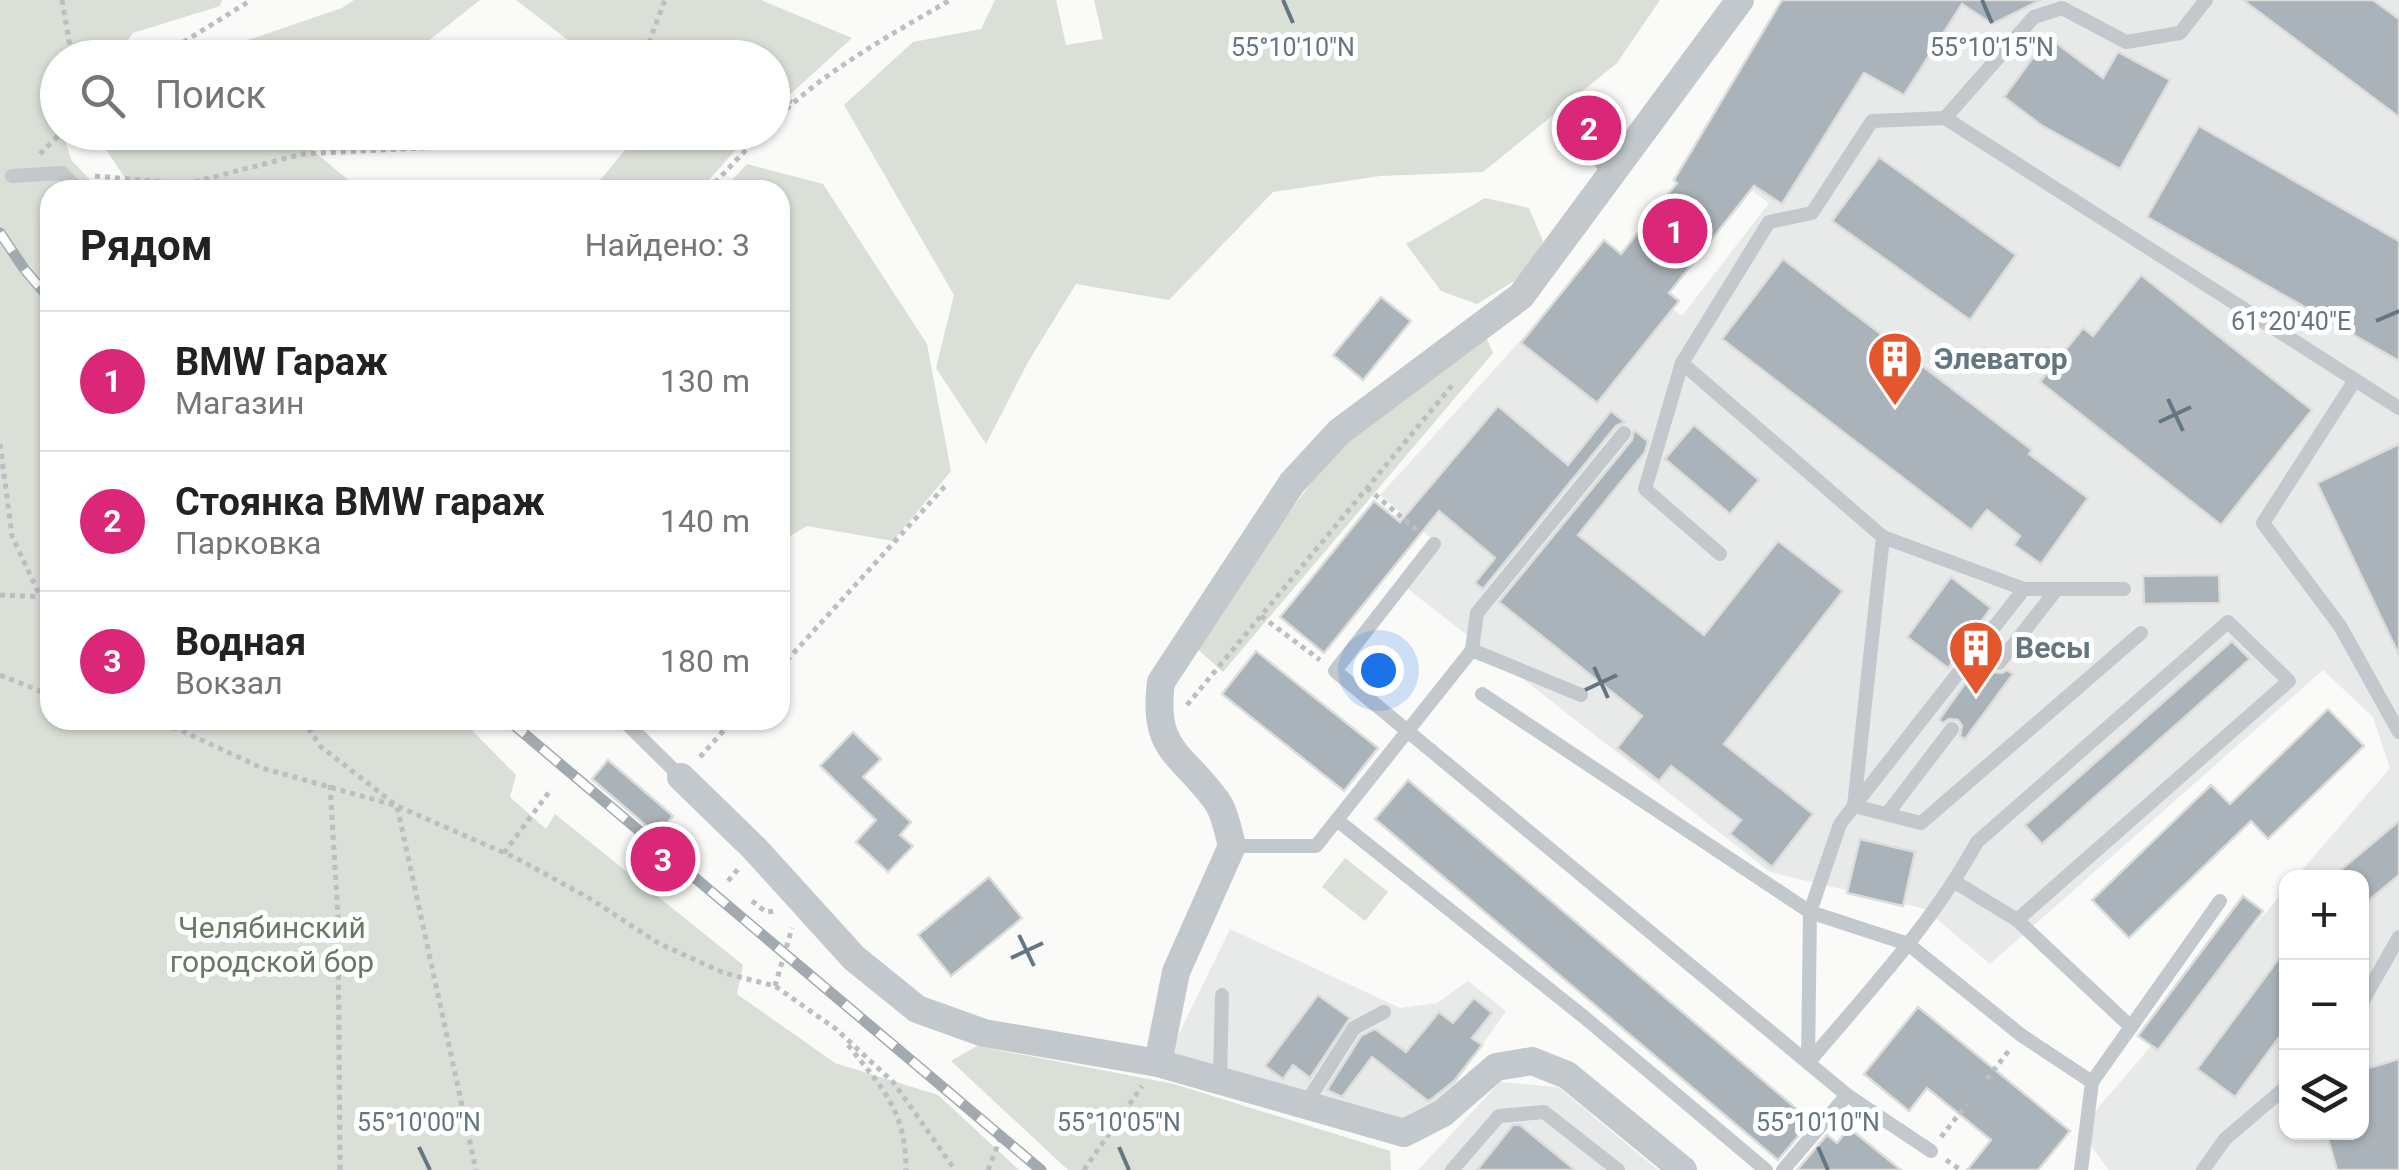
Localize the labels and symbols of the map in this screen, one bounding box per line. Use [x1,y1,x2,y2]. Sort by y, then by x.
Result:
text: 55°10'10"N [1231,33,1355,62]
text: 55°10'15"N [1930,33,2054,62]
pin: 2 [1556,90,1622,166]
pin: 1 [1642,194,1708,268]
text: 61°20'40"E [2231,307,2351,336]
building icon: Элеватор [1865,329,1925,408]
place label: Элеватор [1934,341,2068,376]
building icon: Весы [1946,618,2006,697]
place label: Весы [2015,630,2091,665]
your location [1353,645,1404,696]
pin: 3 [630,822,696,896]
park label: Челябинский городской бор [170,910,374,979]
text: 55°10'00"N [357,1108,481,1137]
text: 55°10'05"N [1057,1108,1181,1137]
text: 55°10'10"N [1756,1108,1880,1137]

